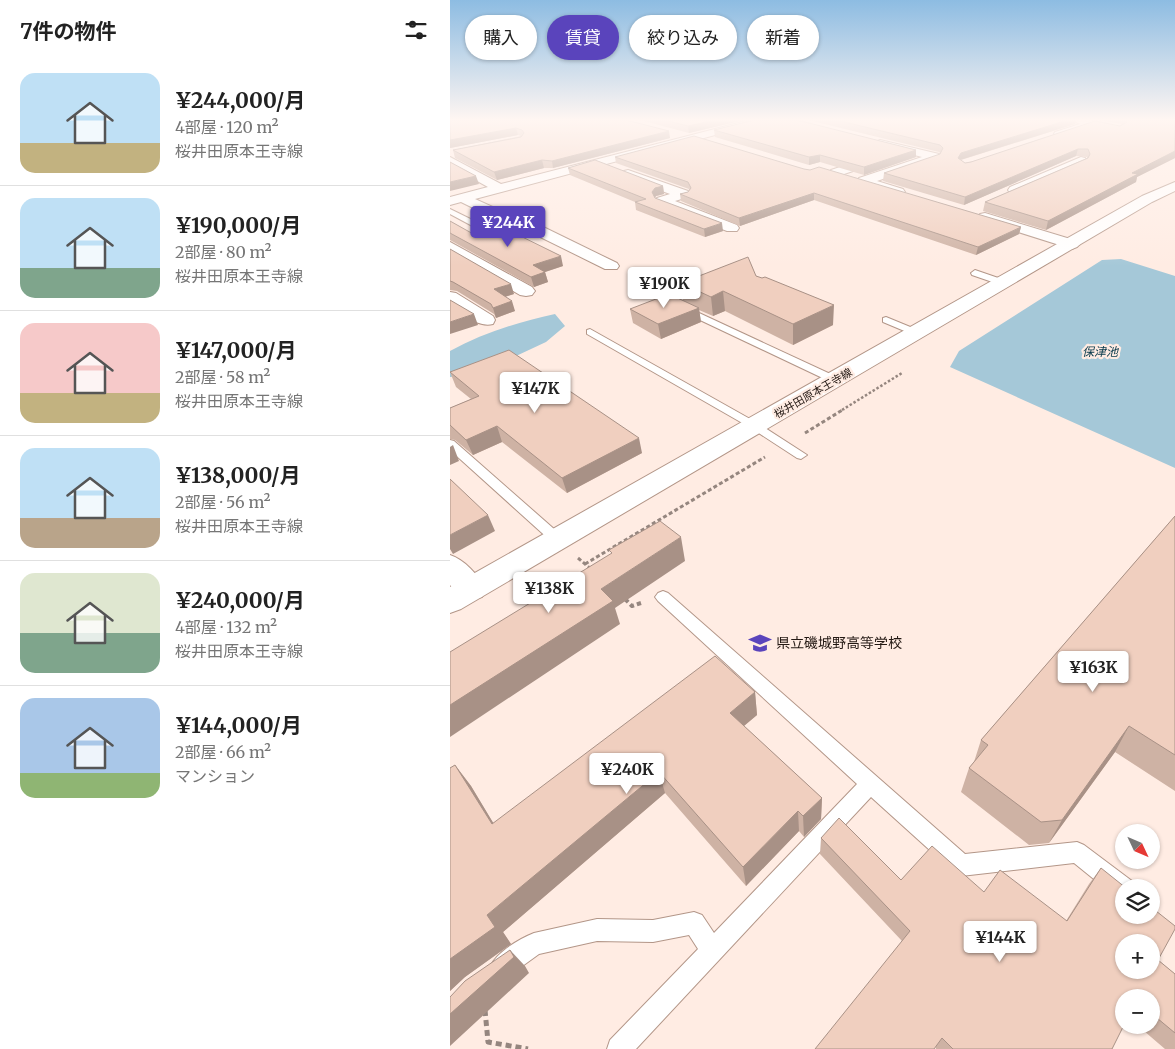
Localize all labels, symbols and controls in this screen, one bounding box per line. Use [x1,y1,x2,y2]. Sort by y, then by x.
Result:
chip: 購入 [465,15,537,60]
chip: 賃貸 [547,15,619,60]
chip: 絞り込み [629,15,737,60]
chip: 新着 [747,15,819,60]
icon: filters [402,16,430,44]
text: 7件の物件 [20,18,117,45]
text: ¥244,000/月 [175,87,305,114]
icon: home [60,93,120,153]
text: 4部屋 · 120 m² [175,117,279,137]
text: 桜井田原本王寺線 [175,141,303,161]
pin: ¥244K [473,206,543,248]
text: ¥190,000/月 [175,212,301,239]
text: ¥244K [481,212,535,232]
icon: home [60,218,120,278]
text: 2部屋 · 80 m² [175,242,271,262]
text: 桜井田原本王寺線 [175,266,303,286]
pin: ¥190K [629,266,699,309]
text: ¥190K [639,273,689,293]
text: ¥147,000/月 [175,337,297,364]
icon: home [60,343,120,403]
water label: 保津池 [1082,344,1119,359]
street label: 桜井田原本王寺線 [771,365,855,421]
text: 2部屋 · 58 m² [175,367,270,387]
pin: ¥147K [500,372,570,414]
text: ¥147K [511,378,559,398]
text: 桜井田原本王寺線 [175,391,303,411]
text: ¥138,000/月 [175,462,301,489]
icon: home [60,468,120,528]
text: 2部屋 · 56 m² [175,492,270,512]
text: 桜井田原本王寺線 [175,516,303,536]
pin: ¥138K [514,572,584,614]
text: ¥138K [524,578,574,598]
text: ¥240,000/月 [175,587,305,614]
icon: home [60,593,120,653]
text: 4部屋 · 132 m² [175,617,277,637]
school or university icon: 県立磯城野高等学校 [747,630,773,656]
place label: 県立磯城野高等学校 [776,634,902,652]
text: 桜井田原本王寺線 [175,641,303,661]
pin: ¥163K [1058,650,1128,693]
text: ¥163K [1069,657,1117,677]
text: ¥144,000/月 [175,712,302,739]
icon: home [60,718,120,778]
text: 2部屋 · 66 m² [175,742,271,762]
pin: ¥240K [592,752,662,795]
text: ¥240K [600,759,654,779]
text: マンション [175,766,255,786]
north arrow [1115,824,1160,869]
map controls [1115,824,1160,1034]
button: layers [1115,879,1160,924]
pin: ¥144K [965,920,1035,963]
text: ¥144K [975,927,1025,947]
button: + [1115,934,1160,979]
button: − [1115,989,1160,1034]

